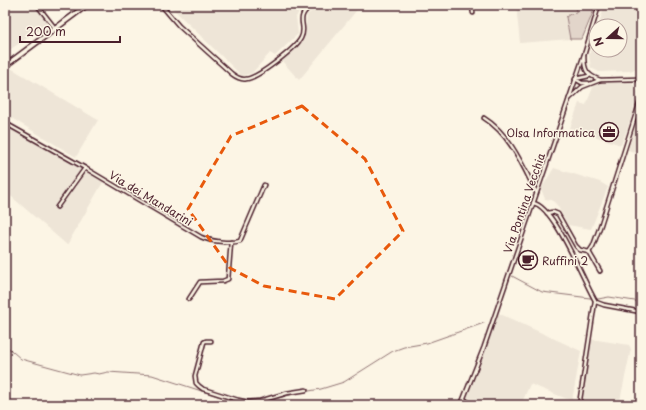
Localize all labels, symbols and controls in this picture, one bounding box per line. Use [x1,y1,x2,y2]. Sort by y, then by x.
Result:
scale bar [20,18,120,44]
north arrow [588,18,628,58]
text: 200 m [26,22,66,40]
text: N [589,34,608,49]
office icon: Olsa Informatica [598,121,620,143]
place label: Olsa Informatica [506,124,595,141]
street label: Via Pontina Vecchia [499,150,549,256]
street label: Via dei Mandarini [106,166,196,230]
cafe icon: Ruffini 2 [517,249,539,271]
place label: Ruffini 2 [542,252,589,269]

